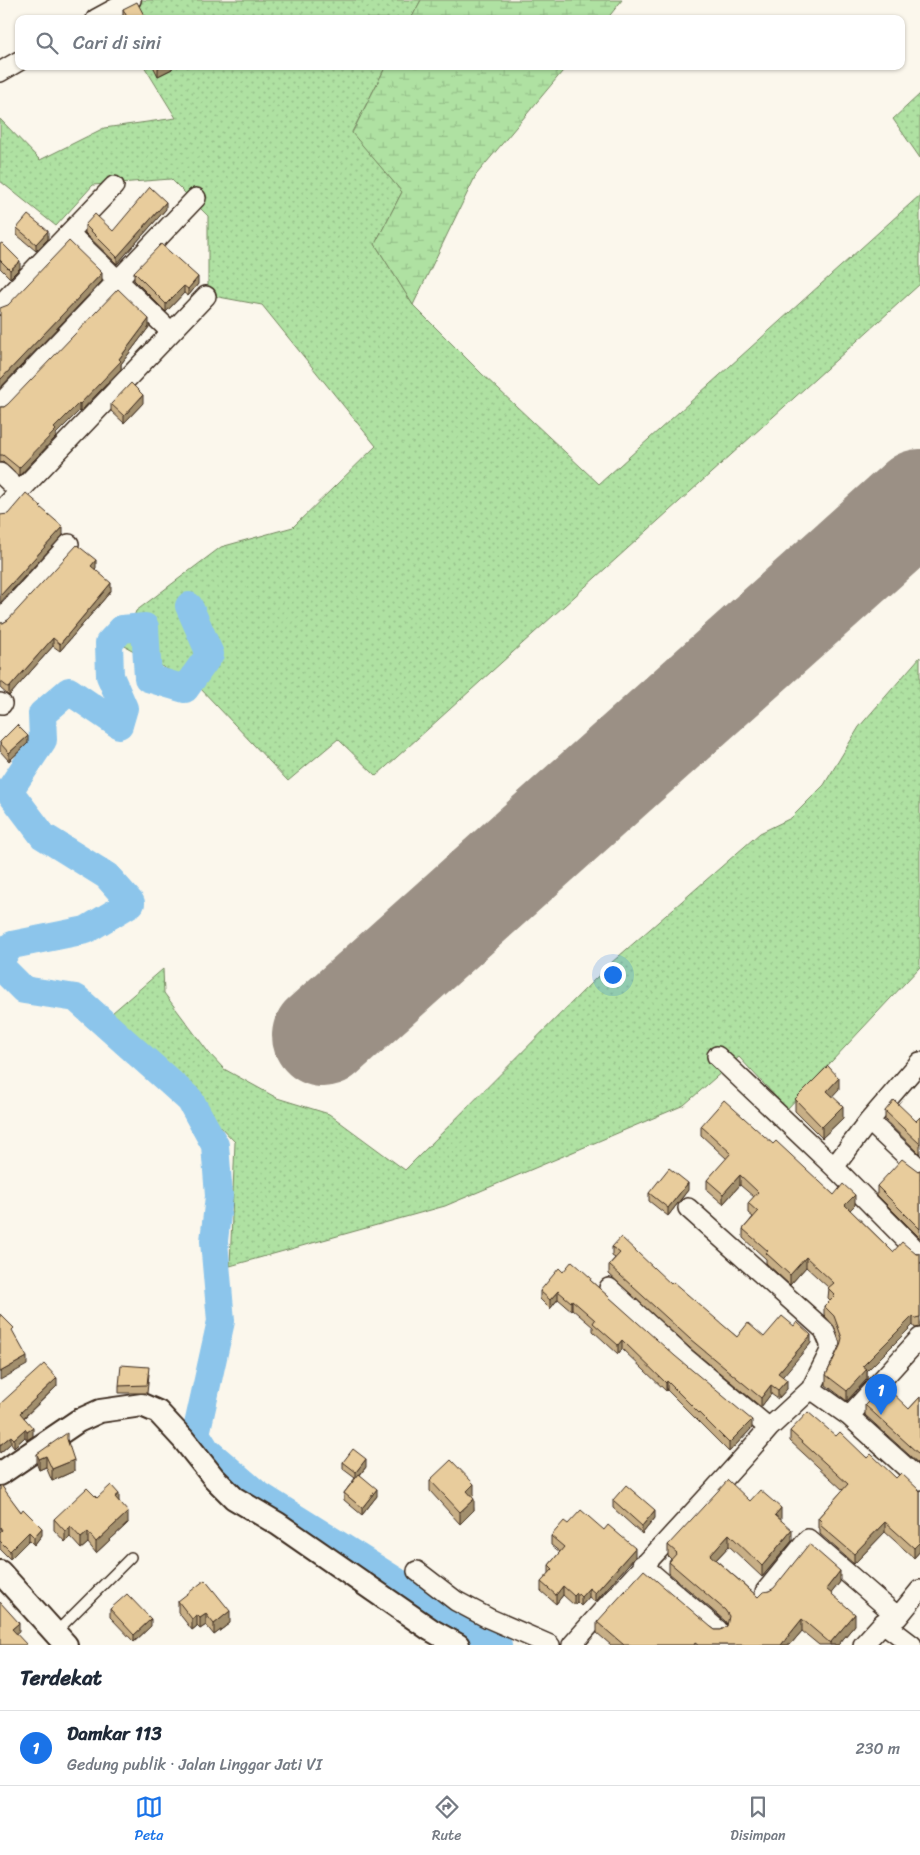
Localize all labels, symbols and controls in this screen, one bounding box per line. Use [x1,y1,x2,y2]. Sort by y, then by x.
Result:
search box [15,15,905,70]
text: Cari di sini [73,26,161,59]
icon: search [33,29,61,57]
your location [600,962,626,988]
pin: 1 [865,1374,897,1415]
text: Terdekat [20,1659,102,1697]
text: Damkar 113 [67,1717,162,1750]
text: 1 [33,1734,39,1763]
text: 230 m [855,1734,900,1763]
text: Gedung publik · Jalan Linggar Jati VI [67,1750,322,1779]
tab: Peta [134,1793,163,1848]
tab: Rute [432,1793,461,1848]
tab: Disimpan [730,1793,786,1848]

